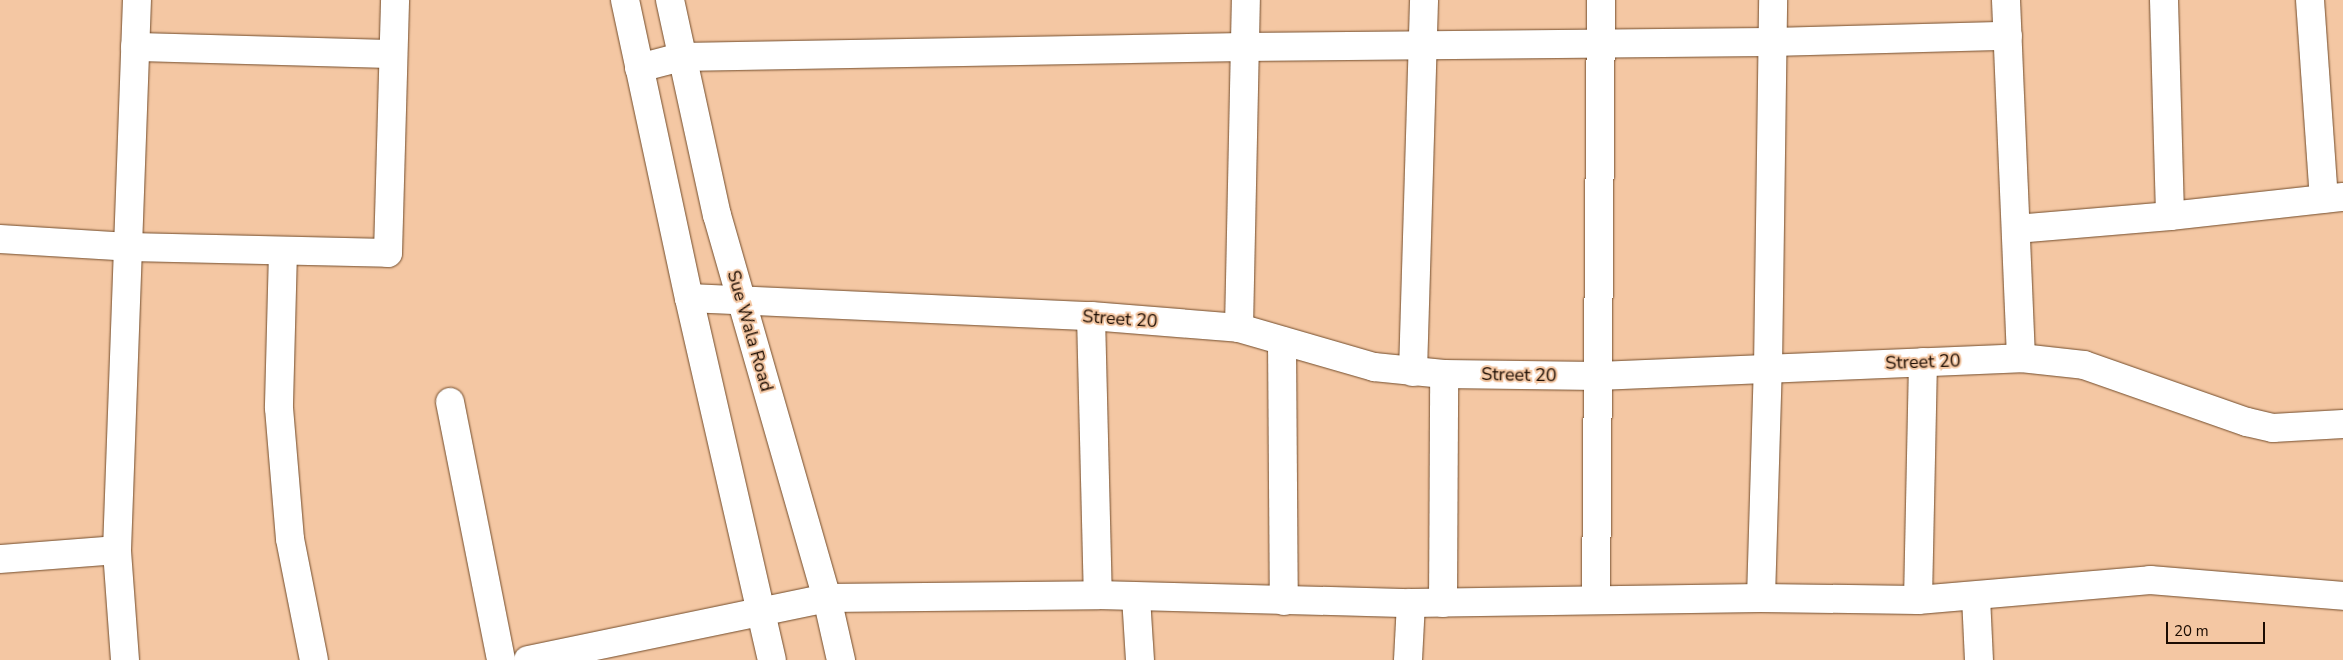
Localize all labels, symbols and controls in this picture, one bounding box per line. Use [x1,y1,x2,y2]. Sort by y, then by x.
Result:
street label: Sue Wala Road [722,268,778,394]
street label: Street 20 [1082,306,1158,332]
street label: Street 20 [1885,350,1961,374]
street label: Street 20 [1481,364,1557,386]
scale bar [2168,612,2267,644]
text: 20 m [2174,621,2209,641]

